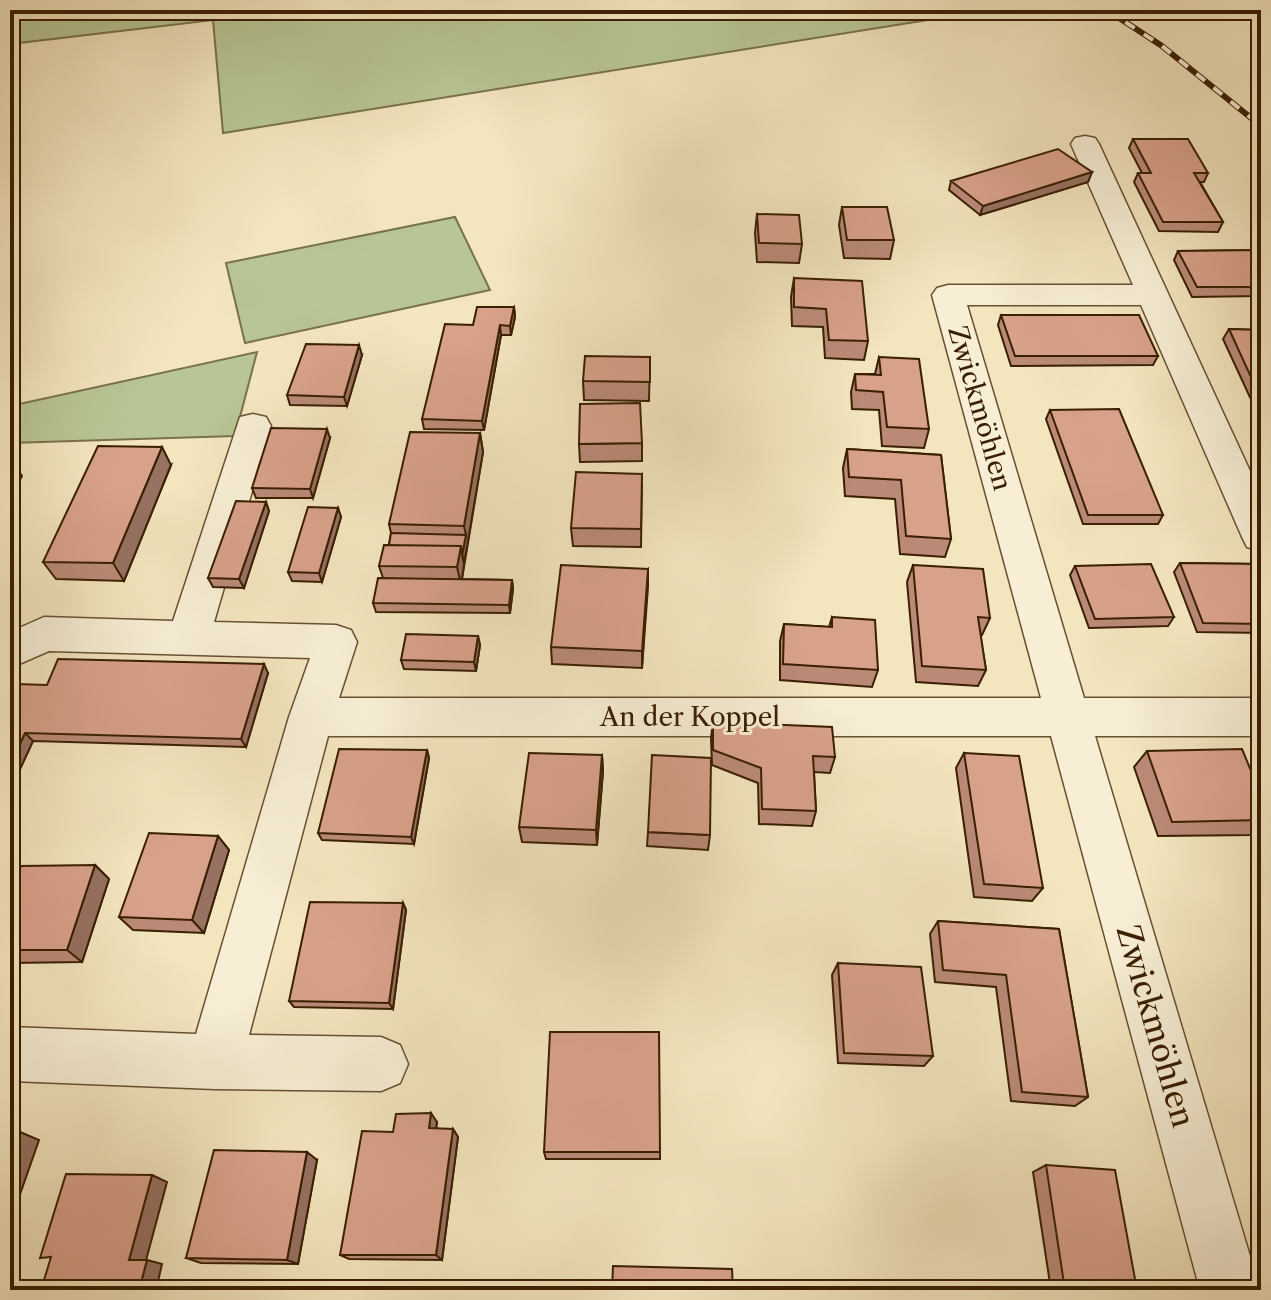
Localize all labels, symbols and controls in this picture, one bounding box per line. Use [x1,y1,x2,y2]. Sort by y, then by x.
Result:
street label: Zwickmöhlen [941,322,1019,494]
street label: An der Koppel [599,701,780,733]
street label: Zwickmöhlen [1108,920,1204,1132]

